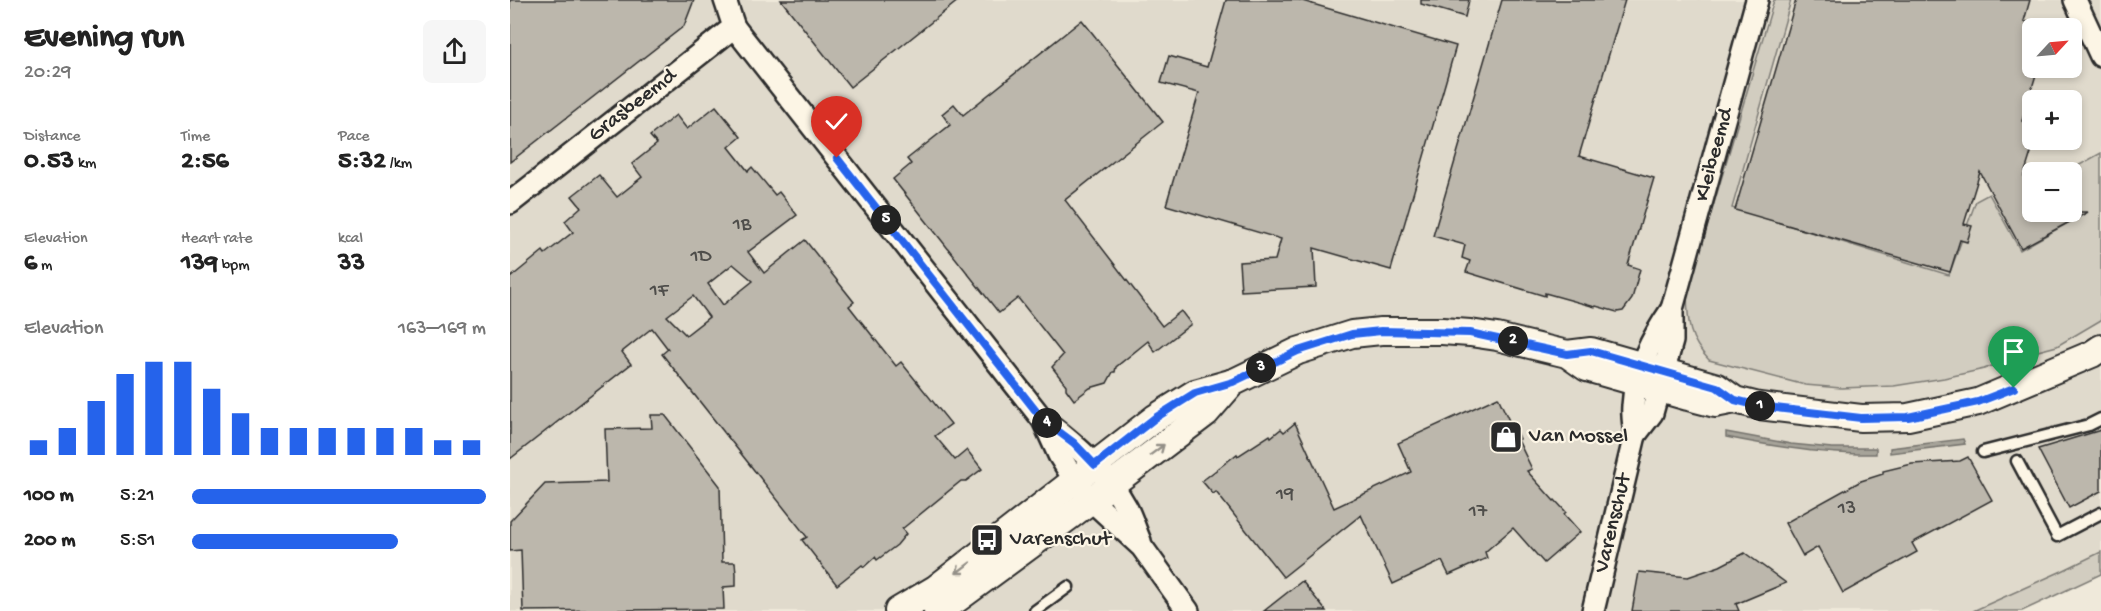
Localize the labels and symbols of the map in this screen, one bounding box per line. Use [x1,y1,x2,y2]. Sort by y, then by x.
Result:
north arrow [2022,18,2082,78]
street label: Grasbeemd [584,62,684,149]
pin [811,96,862,158]
street label: Kleibeemd [1690,103,1741,205]
pin: 5 [871,205,901,235]
house number: 1B [732,214,752,237]
house number: 1D [689,246,713,269]
house number: 1F [649,280,670,303]
pin: 2 [1498,326,1528,356]
pin [1988,326,2039,388]
pin: 3 [1246,353,1276,383]
pin: 1 [1745,391,1775,421]
pin: 4 [1032,408,1062,438]
shop icon: Van Mossel [1488,419,1524,455]
place label: Van Mossel [1528,424,1628,450]
one-way arrow [1149,443,1165,456]
street label: Varenschut [1589,469,1639,576]
house number: 19 [1275,484,1294,507]
house number: 13 [1837,498,1856,521]
house number: 17 [1468,501,1488,524]
bus stop icon: Varenschut [969,522,1005,558]
place label: Varenschut [1009,527,1113,553]
one-way arrow [955,562,971,575]

